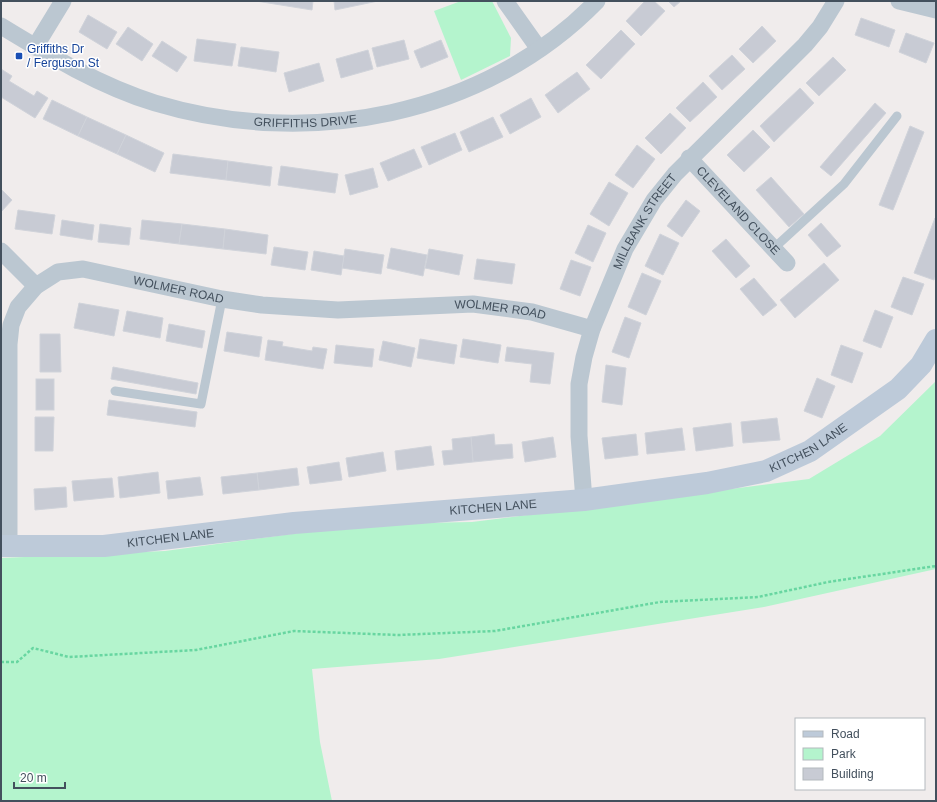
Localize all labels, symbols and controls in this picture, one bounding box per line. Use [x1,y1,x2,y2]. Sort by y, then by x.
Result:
place label: Griffiths Dr / Ferguson St [27,42,100,70]
marker: Griffiths Dr / Ferguson St [14,51,24,61]
street label: GRIFFITHS DRIVE [253,112,358,130]
street label: CLEVELAND CLOSE [694,164,783,258]
street label: MILLBANK STREET [610,170,680,271]
street label: WOLMER ROAD [132,273,225,306]
street label: WOLMER ROAD [454,297,548,323]
street label: KITCHEN LANE [767,420,850,475]
street label: KITCHEN LANE [449,497,537,518]
street label: KITCHEN LANE [126,526,215,550]
legend [795,718,925,790]
text: Road [831,727,860,741]
text: Park [831,747,857,761]
scale bar [14,764,65,790]
text: Building [831,767,874,781]
text: 20 m [20,771,47,785]

